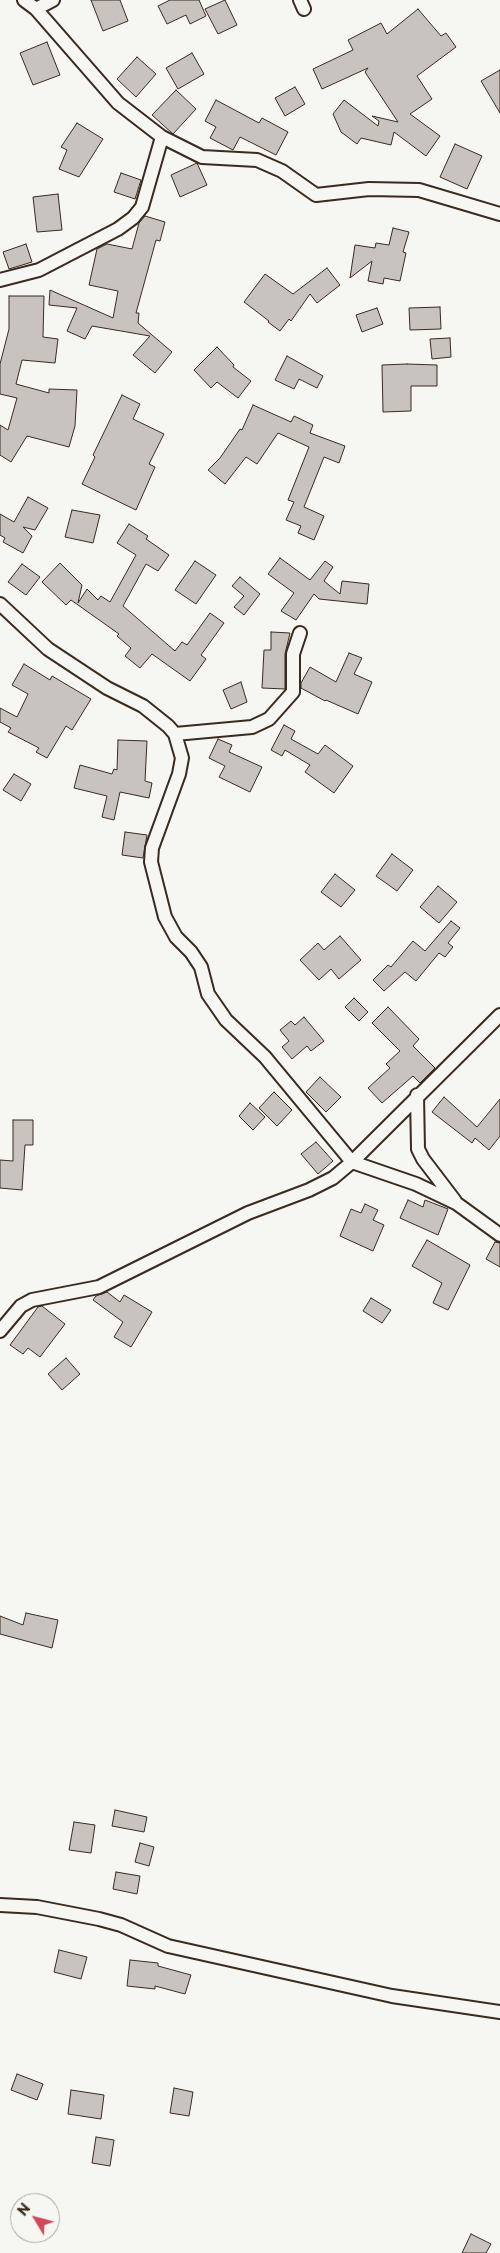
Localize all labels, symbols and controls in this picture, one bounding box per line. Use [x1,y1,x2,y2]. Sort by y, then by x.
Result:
north arrow [10,2193,60,2243]
text: N [12,2199,35,2220]

